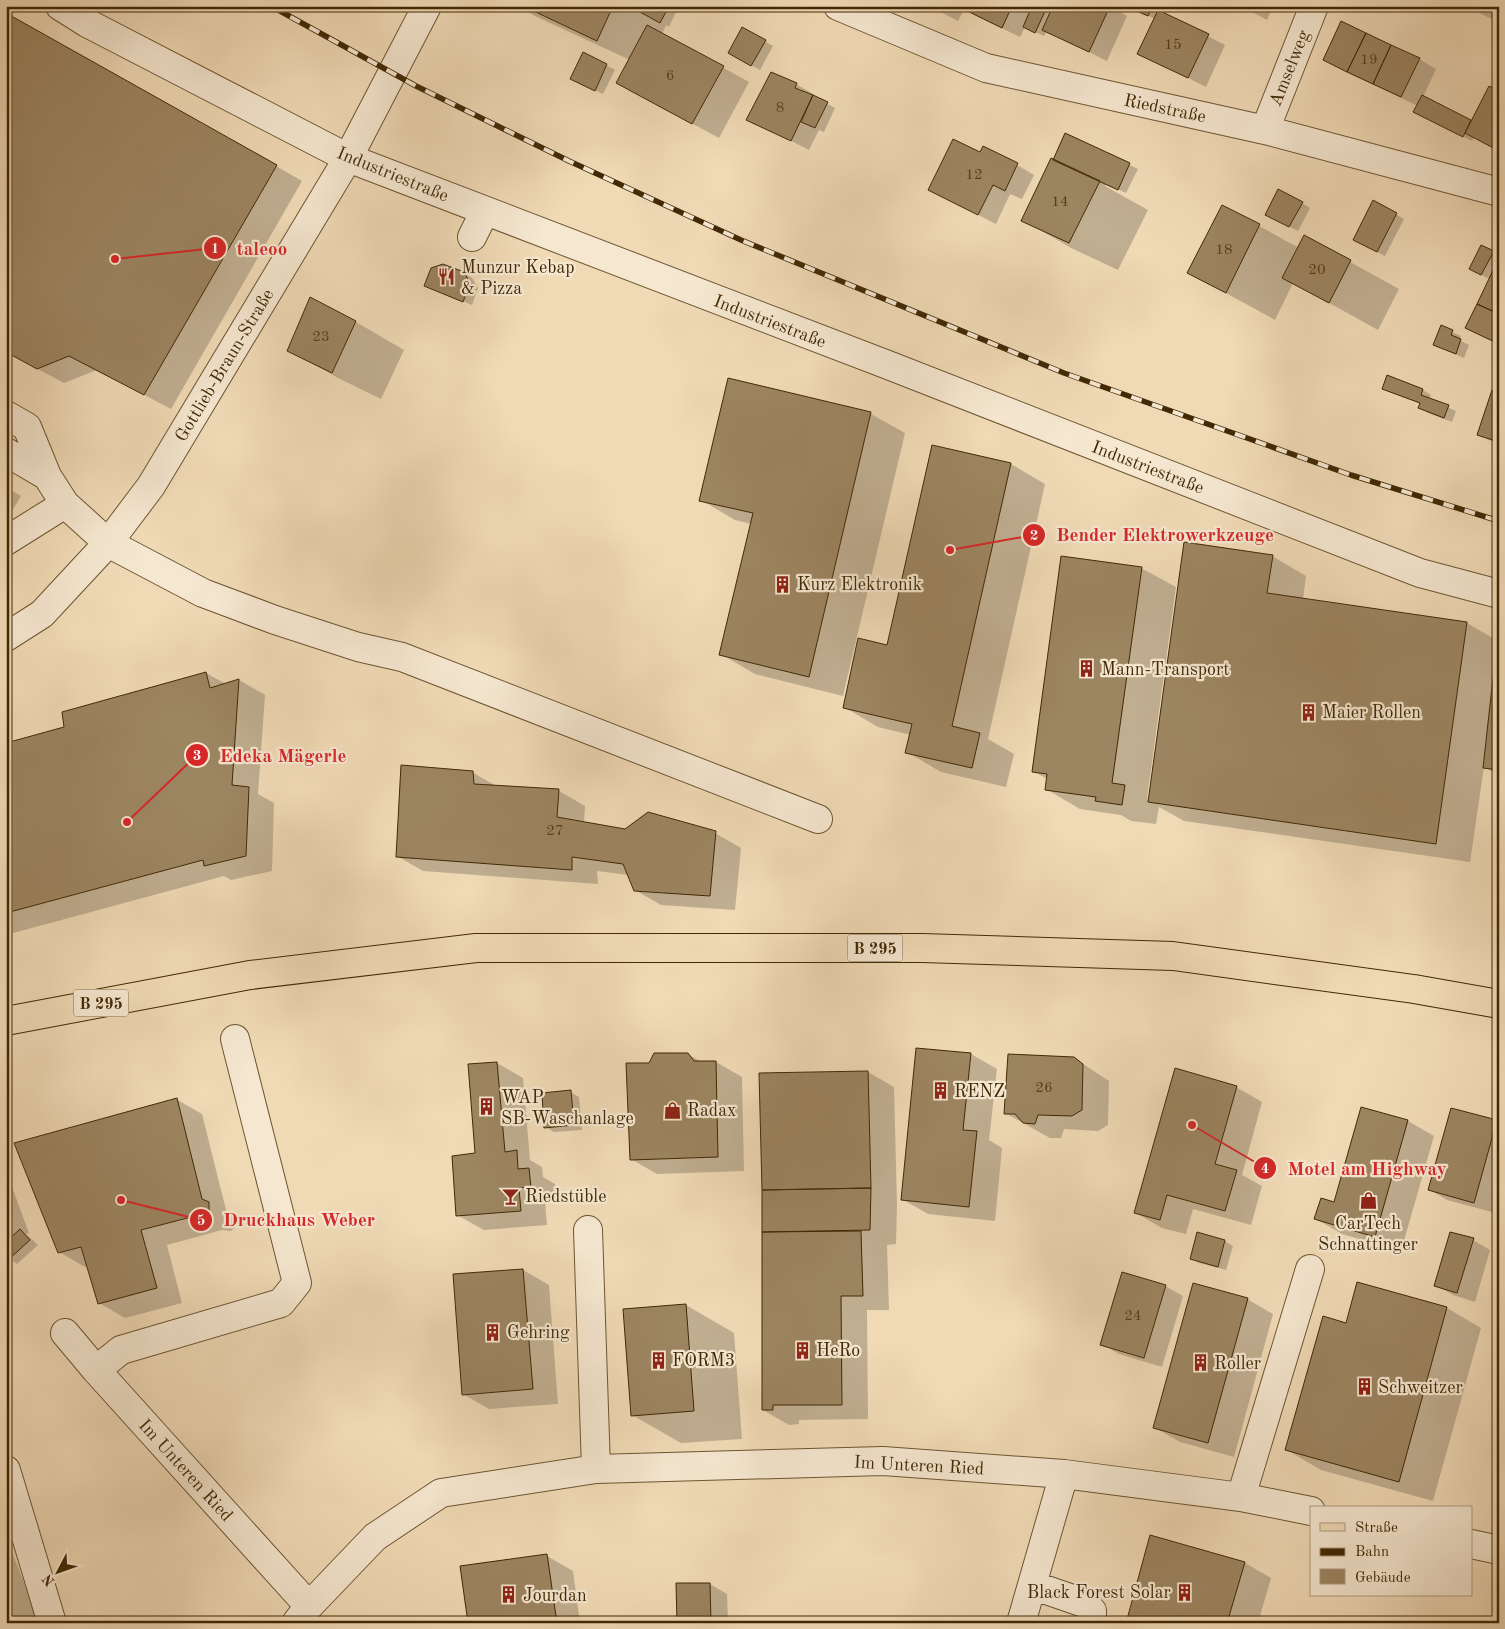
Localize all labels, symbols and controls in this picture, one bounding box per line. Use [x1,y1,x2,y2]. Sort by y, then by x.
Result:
street label: Amselweg [1267,28,1313,109]
house number: 15 [1164,38,1182,53]
house number: 19 [1360,53,1378,68]
house number: 6 [666,69,674,84]
street label: Riedstraße [1122,91,1208,126]
house number: 8 [776,101,784,116]
street label: Industriestraße [334,144,451,205]
house number: 12 [965,168,983,183]
house number: 14 [1051,195,1069,210]
callout: taleoo [202,231,298,265]
text: taleoo [237,241,287,260]
text: 1 [211,242,219,257]
house number: 18 [1215,243,1233,258]
place label: Munzur Kebap & Pizza [461,259,575,298]
house number: 20 [1308,263,1326,278]
restaurant icon: Munzur Kebap & Pizza [437,267,457,287]
street label: Gottlieb-Braun-Straße [172,286,278,445]
street label: Industriestraße [711,292,828,352]
house number: 23 [312,330,330,345]
street label: Industriestraße [1089,438,1206,498]
callout: Bender Elektrowerkzeuge [1021,518,1284,552]
text: Bender Elektrowerkzeuge [1056,527,1274,546]
text: 2 [1030,529,1038,544]
building icon: Kurz Elektronik [773,574,793,594]
place label: Kurz Elektronik [797,576,922,594]
building icon: Mann-Transport [1077,659,1097,679]
place label: Mann-Transport [1101,661,1230,679]
building icon: Maier Rollen [1298,702,1318,722]
place label: Maier Rollen [1322,704,1421,722]
callout: Edeka Mägerle [185,738,357,772]
text: Edeka Mägerle [219,748,347,767]
text: 3 [193,749,201,764]
house number: 27 [546,824,564,839]
road number: B 295 [848,934,902,961]
road number: B 295 [74,990,128,1016]
building icon: RENZ [930,1081,950,1101]
house number: 26 [1035,1081,1053,1096]
place label: RENZ [954,1083,1005,1101]
place label: WAP SB-Waschanlage [501,1089,634,1128]
building icon: WAP SB-Waschanlage [477,1097,497,1117]
shop icon: Radax [663,1100,683,1120]
place label: Radax [687,1102,736,1120]
callout: Motel am Highway [1253,1151,1457,1185]
text: Motel am Highway [1287,1161,1447,1180]
text: 4 [1261,1162,1269,1177]
bar icon: Riedstüble [501,1186,521,1206]
place label: Riedstüble [525,1188,607,1206]
shop icon: CarTech Schnattinger [1358,1190,1378,1210]
callout: Druckhaus Weber [188,1203,386,1237]
text: Druckhaus Weber [223,1212,375,1231]
text: 5 [197,1214,205,1229]
place label: CarTech Schnattinger [1318,1215,1419,1254]
house number: 24 [1124,1309,1142,1324]
building icon: Gehring [483,1322,503,1342]
place label: Gehring [507,1324,570,1342]
building icon: HeRo [792,1340,812,1360]
place label: HeRo [816,1342,860,1360]
building icon: FORM3 [648,1350,668,1370]
place label: FORM3 [672,1352,735,1370]
building icon: Roller [1190,1353,1210,1373]
place label: Roller [1214,1355,1262,1373]
building icon: Schweitzer [1354,1377,1374,1397]
place label: Schweitzer [1378,1379,1464,1397]
street label: Im Unteren Ried [135,1416,236,1525]
street label: Im Unteren Ried [853,1454,985,1478]
legend [1310,1506,1472,1596]
text: Straße [1355,1521,1398,1536]
text: Bahn [1355,1545,1389,1560]
north arrow [32,1546,82,1596]
text: N [40,1571,58,1589]
text: Gebäude [1355,1571,1411,1586]
building icon: Black Forest Solar [1175,1582,1195,1602]
place label: Black Forest Solar [1027,1584,1172,1602]
building icon: Jourdan [499,1585,519,1605]
place label: Jourdan [523,1587,587,1605]

